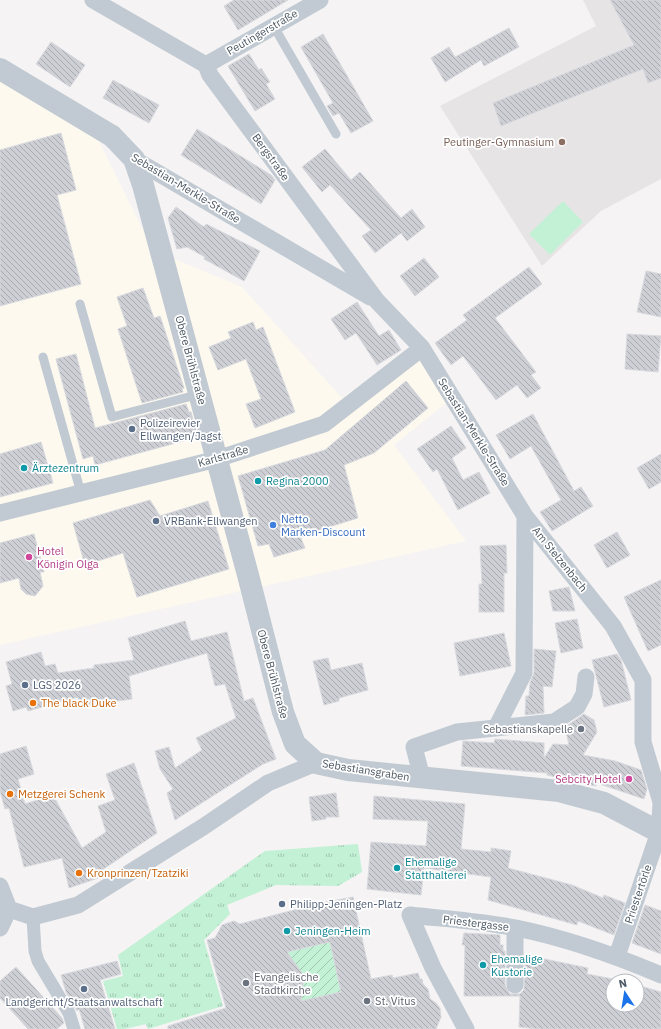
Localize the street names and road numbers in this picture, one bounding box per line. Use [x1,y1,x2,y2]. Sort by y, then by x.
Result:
street label: Peutingerstraße [224,6,300,58]
street label: Bergstraße [249,131,293,183]
street label: Sebastian-Merkle-Straße [129,150,243,226]
street label: Obere Brühlstraße [172,314,210,406]
street label: Sebastian-Merkle-Straße [435,376,513,488]
street label: Karlstraße [196,442,250,470]
street label: Am Stelzenbach [529,524,591,594]
street label: Obere Brühlstraße [254,628,292,720]
street label: Sebastiansgraben [321,756,411,784]
street label: Priestertörle [621,863,655,925]
street label: Priestergasse [442,912,510,934]

